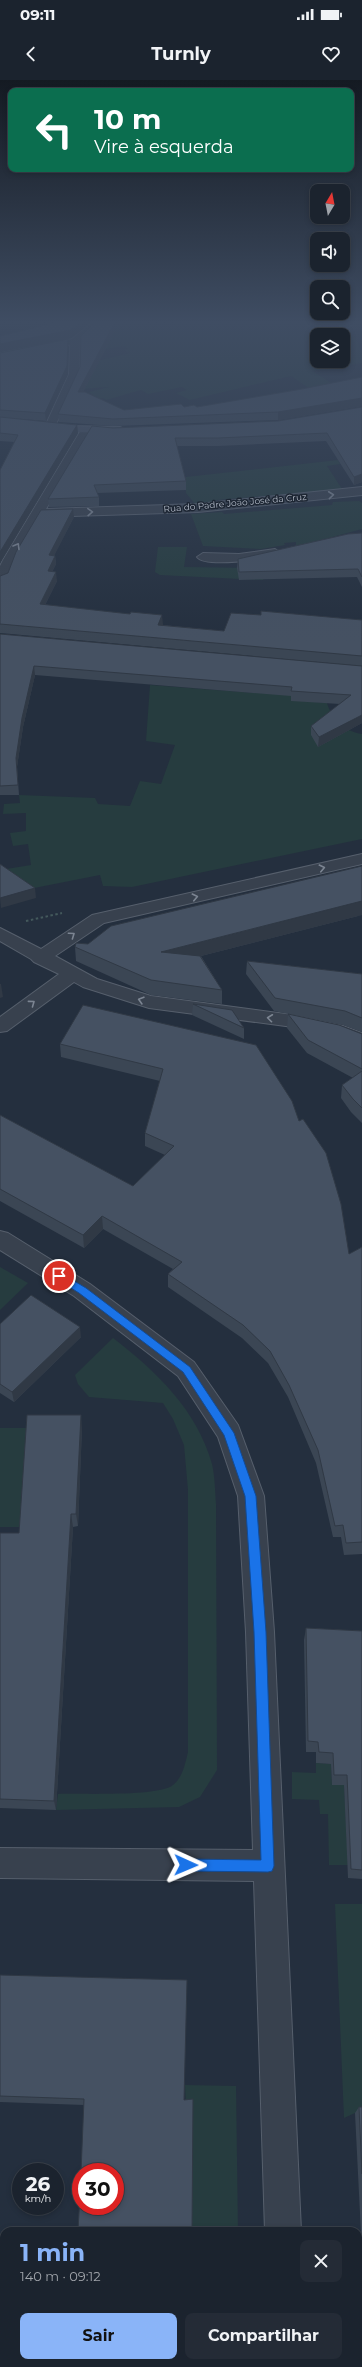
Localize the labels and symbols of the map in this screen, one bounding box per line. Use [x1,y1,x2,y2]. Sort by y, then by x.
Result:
north arrow [310,184,350,224]
one-way arrow [328,490,334,499]
street label: Rua do Padre João José da Cruz [163,491,307,514]
one-way arrow [87,507,93,516]
one-way arrow [12,543,20,550]
one-way arrow [319,865,325,873]
one-way arrow [191,893,198,902]
one-way arrow [68,933,75,940]
one-way arrow [138,996,145,1005]
one-way arrow [27,1001,34,1008]
one-way arrow [267,1014,273,1023]
pin [42,1259,76,1293]
position arrow [165,1844,207,1886]
speed limit sign: 30 [72,2163,124,2215]

